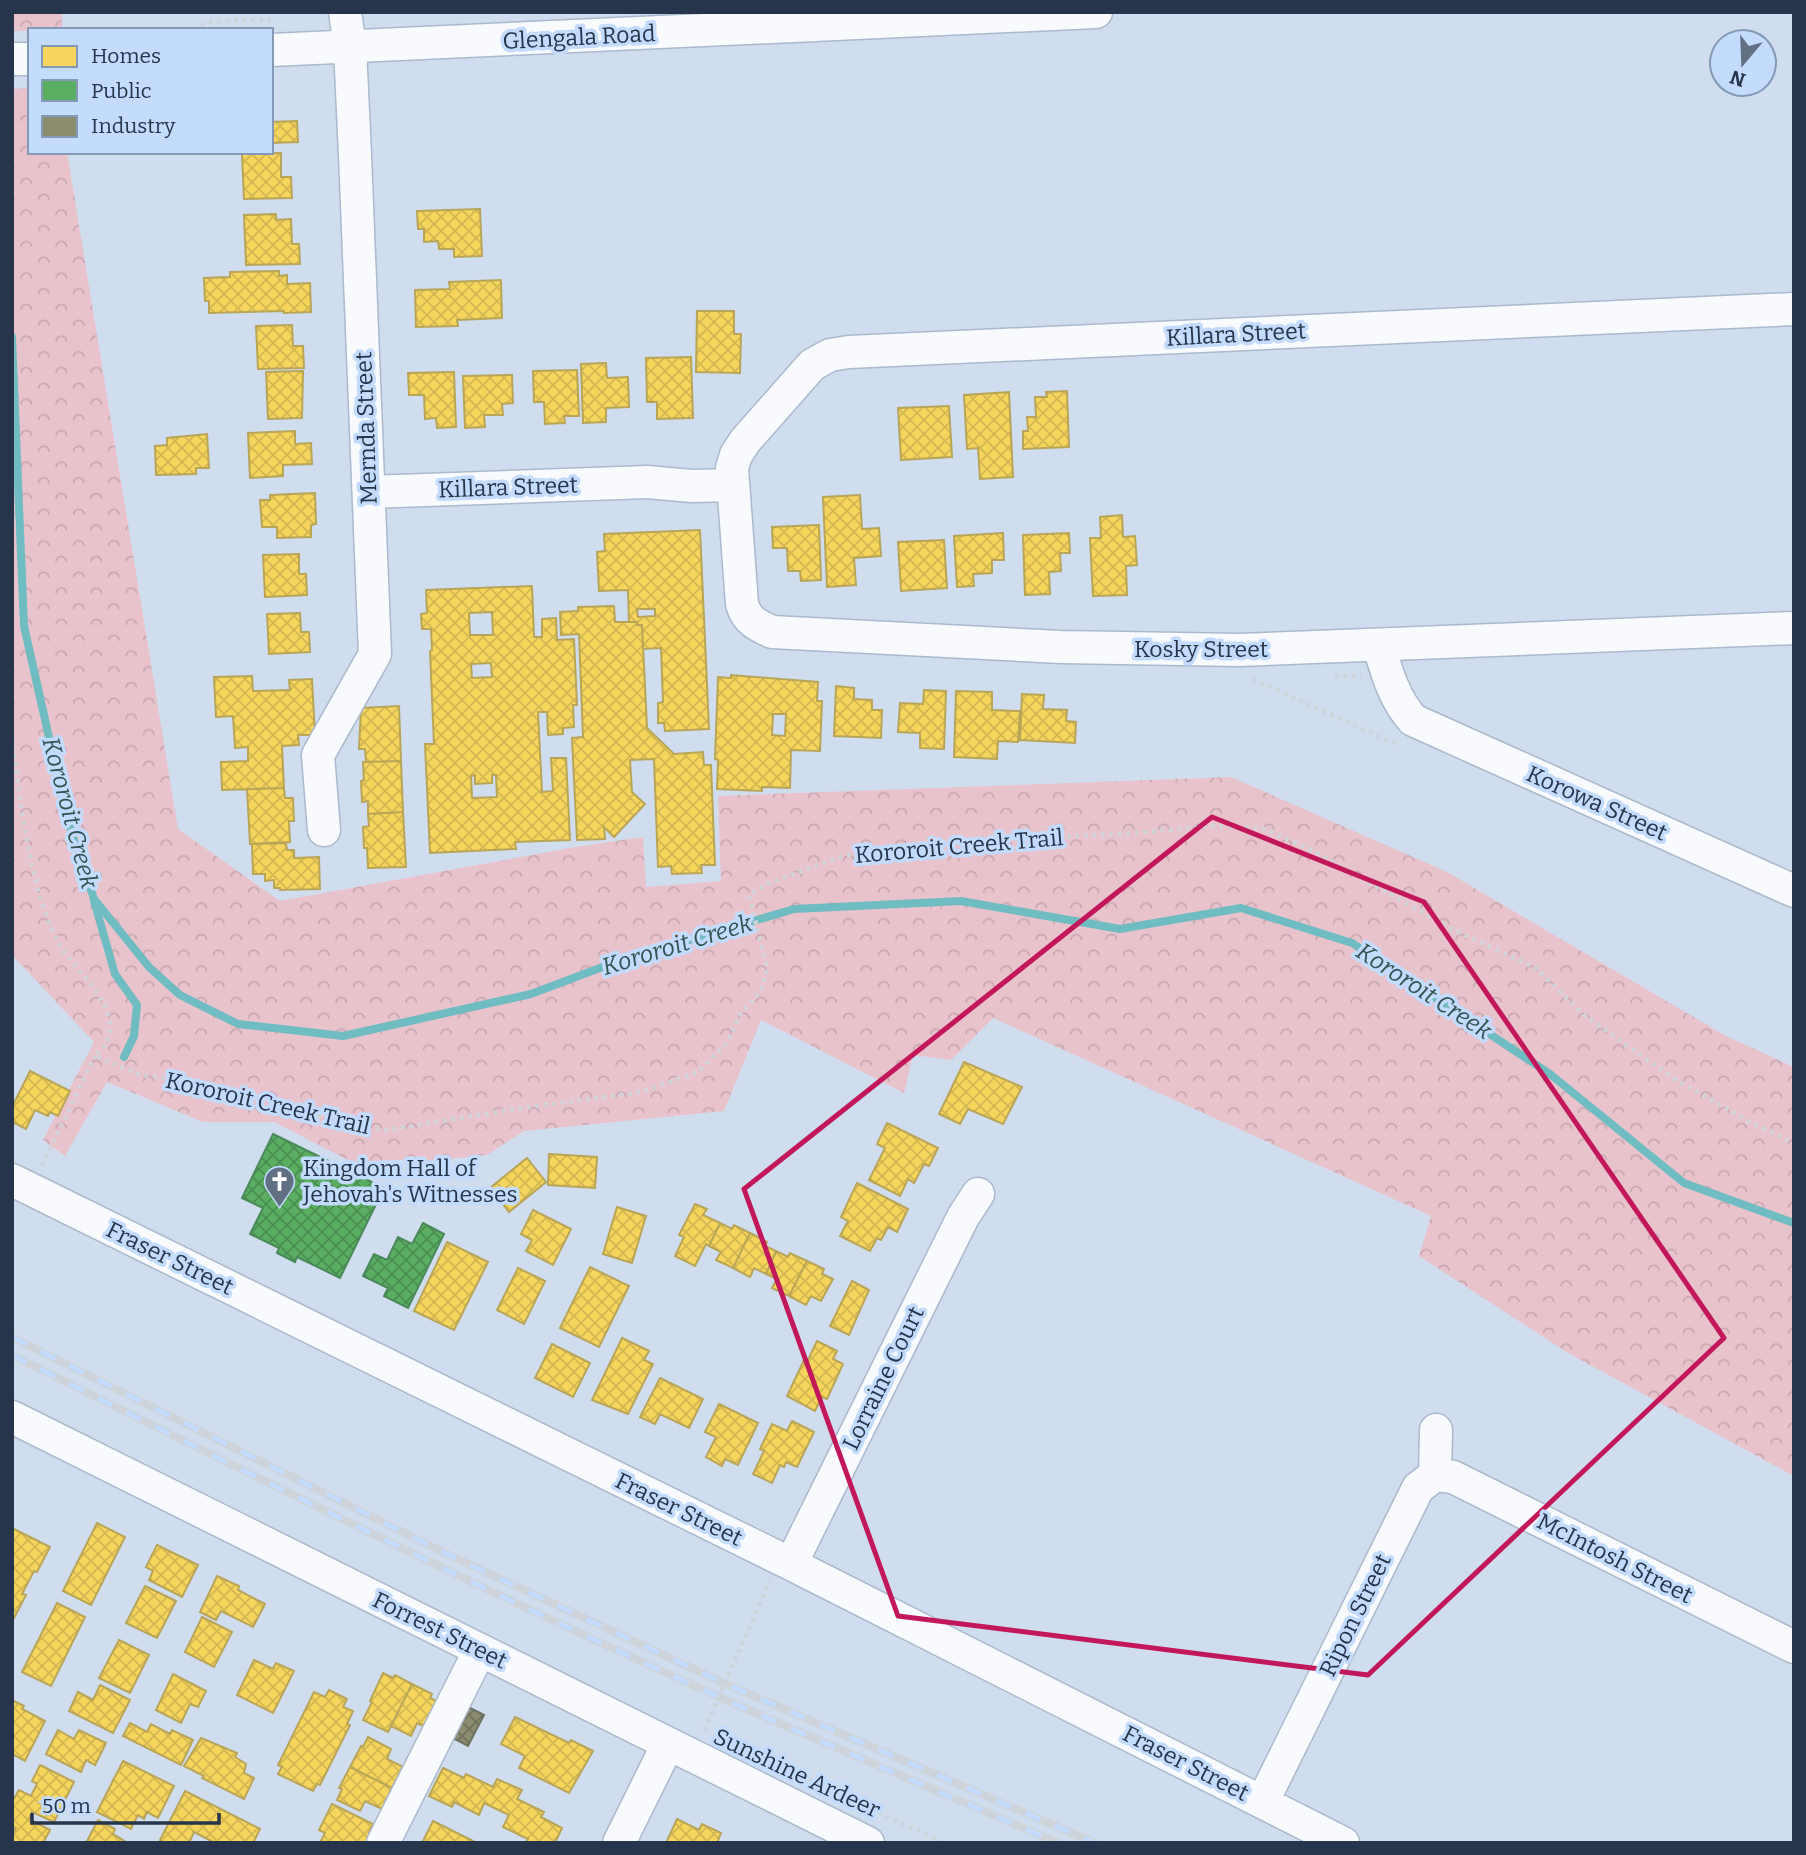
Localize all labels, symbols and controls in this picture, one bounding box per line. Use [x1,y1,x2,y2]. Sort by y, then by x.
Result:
street label: Glengala Road [502,19,657,55]
legend [28,28,273,154]
north arrow [1708,28,1778,98]
text: Homes [91,43,161,69]
text: N [1727,65,1748,92]
text: Public [91,78,152,104]
text: Industry [91,113,176,139]
street label: Killara Street [1165,316,1307,352]
street label: Mernda Street [349,351,383,505]
street label: Killara Street [438,471,578,503]
street label: Kosky Street [1134,635,1268,663]
water label: Kororoit Creek [36,734,104,893]
street label: Korowa Street [1522,759,1672,847]
street label: Kororoit Creek Trail [854,823,1065,869]
water label: Kororoit Creek [599,909,756,981]
water label: Kororoit Creek [1351,937,1498,1046]
street label: Kororoit Creek Trail [163,1066,373,1140]
place label: Kingdom Hall of Jehovah's Witnesses [302,1154,518,1208]
church icon: Kingdom Hall of Jehovah's Witnesses [263,1164,297,1208]
street label: Fraser Street [102,1215,238,1301]
street label: Lorraine Court [836,1302,930,1454]
street label: Fraser Street [611,1466,747,1552]
street label: McIntosh Street [1533,1507,1697,1609]
street label: Ripon Street [1313,1549,1397,1681]
street label: Forrest Street [368,1585,512,1675]
street label: Fraser Street [1118,1719,1254,1807]
street label: Sunshine Ardeer [709,1722,885,1824]
scale bar [32,1782,219,1826]
text: 50 m [42,1793,91,1819]

